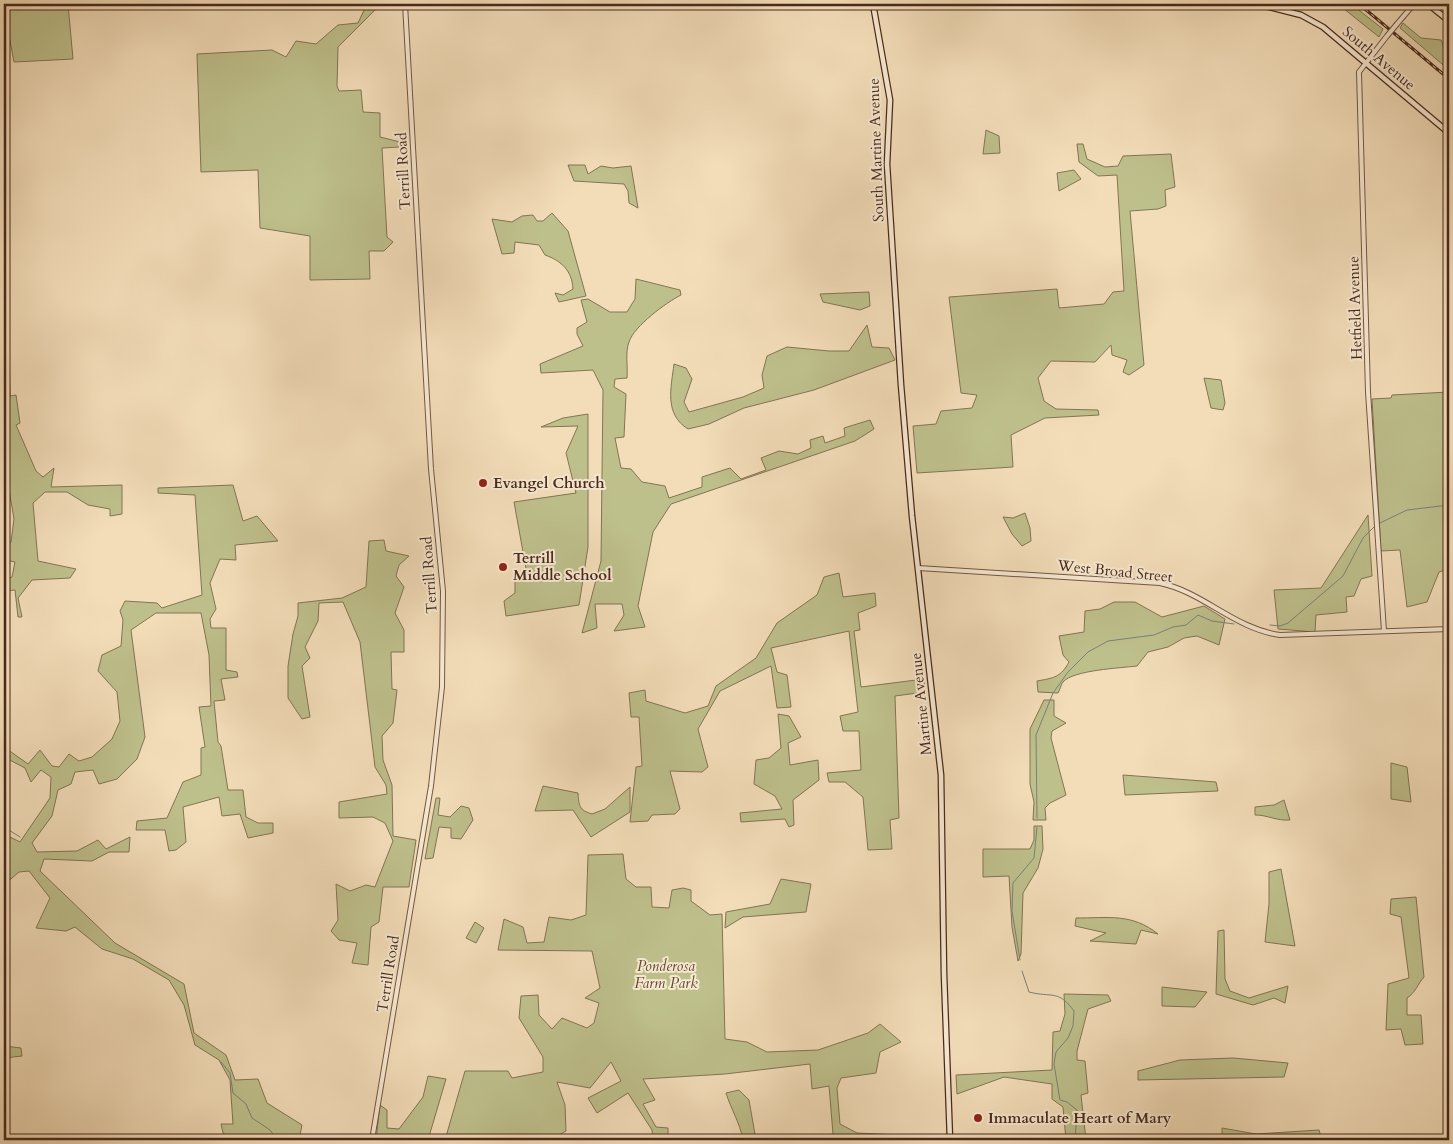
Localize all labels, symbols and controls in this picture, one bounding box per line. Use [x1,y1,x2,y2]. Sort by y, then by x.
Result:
street label: South Avenue [1338,22,1420,95]
street label: South Martine Avenue [863,78,889,222]
street label: Terrill Road [391,132,415,210]
street label: Hetfield Avenue [1343,256,1367,360]
place label: Evangel Church [493,473,605,493]
marker: Evangel Church [477,477,489,489]
street label: Terrill Road [416,536,442,614]
place label: Terrill Middle School [513,548,612,585]
street label: West Broad Street [1056,555,1174,587]
marker: Terrill Middle School [497,561,509,573]
street label: Martine Avenue [906,652,936,756]
street label: Terrill Road [372,934,404,1014]
park label: Ponderosa Farm Park [634,956,698,993]
place label: Immaculate Heart of Mary [988,1108,1172,1128]
marker: Immaculate Heart of Mary [972,1112,984,1124]

